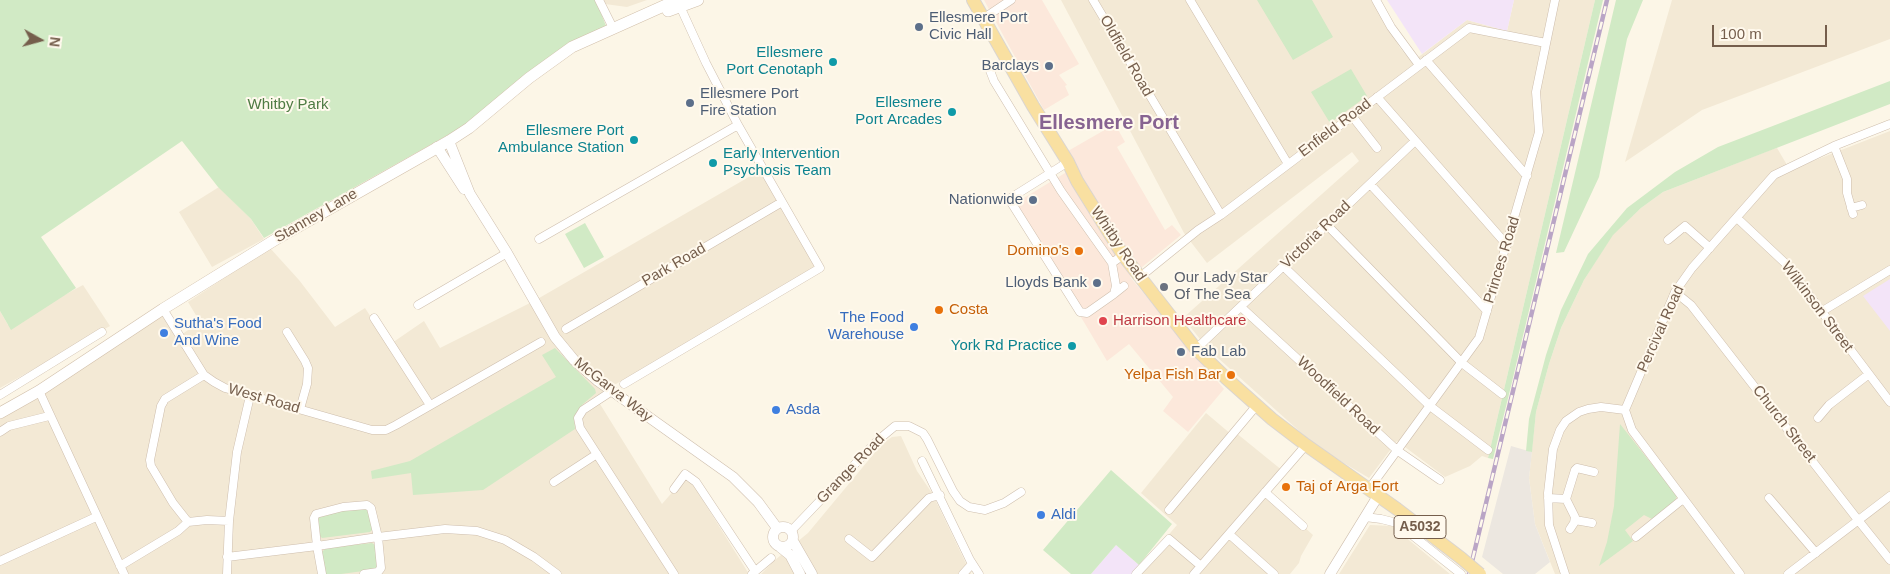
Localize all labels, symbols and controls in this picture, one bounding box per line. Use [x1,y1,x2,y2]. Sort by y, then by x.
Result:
place label: Ellesmere Port Civic Hall [929,9,1027,44]
street label: Oldfield Road [1095,12,1157,100]
north arrow [15,15,65,65]
scale bar [1715,15,1830,47]
marker: Ellesmere Port Civic Hall [913,21,925,33]
text: 100 m [1720,25,1762,42]
text: N [46,36,63,48]
place label: Ellesmere Port Cenotaph [726,44,823,79]
marker: Ellesmere Port Cenotaph [827,56,839,68]
place label: Barclays [981,57,1039,75]
marker: Barclays [1043,60,1055,72]
place label: Ellesmere Port Fire Station [700,85,798,120]
place label: Ellesmere Port Arcades [855,94,942,129]
street label: Enfield Road [1295,95,1375,161]
park label: Whitby Park [248,96,328,114]
marker: Ellesmere Port Fire Station [684,97,696,109]
marker: Ellesmere Port Arcades [946,106,958,118]
district label: Ellesmere Port [1039,111,1179,135]
place label: Ellesmere Port Ambulance Station [498,122,624,157]
marker: Ellesmere Port Ambulance Station [628,134,640,146]
place label: Early Intervention Psychosis Team [723,145,840,180]
marker: Early Intervention Psychosis Team [707,157,719,169]
street label: Stanney Lane [271,185,361,247]
place label: Nationwide [949,191,1023,209]
marker: Nationwide [1027,194,1039,206]
street label: Victoria Road [1277,197,1355,273]
street label: Whitby Road [1087,203,1149,285]
street label: Princes Road [1480,214,1524,306]
street label: Park Road [639,239,709,291]
place label: Domino's [1007,242,1069,260]
marker: Domino's [1073,245,1085,257]
street label: Wilkinson Street [1777,258,1857,356]
place label: Our Lady Star Of The Sea [1174,269,1267,304]
place label: Lloyds Bank [1005,274,1087,292]
marker: Lloyds Bank [1091,277,1103,289]
marker: Our Lady Star Of The Sea [1158,281,1170,293]
street label: Percival Road [1634,283,1688,375]
place label: Costa [949,301,988,319]
marker: Costa [933,304,945,316]
place label: The Food Warehouse [828,309,904,344]
place label: Harrison Healthcare [1113,312,1246,330]
place label: Sutha's Food And Wine [174,315,262,350]
marker: Harrison Healthcare [1097,315,1109,327]
marker: The Food Warehouse [908,321,920,333]
marker: Sutha's Food And Wine [158,327,170,339]
place label: York Rd Practice [951,337,1062,355]
marker: York Rd Practice [1066,340,1078,352]
place label: Fab Lab [1191,343,1246,361]
marker: Fab Lab [1175,346,1187,358]
street label: Woodfield Road [1293,353,1383,439]
street label: McGarva Way [570,354,656,426]
place label: Yelpa Fish Bar [1124,366,1221,384]
marker: Yelpa Fish Bar [1225,369,1237,381]
street label: West Road [226,380,302,418]
street label: Church Street [1748,382,1820,466]
place label: Asda [786,401,820,419]
marker: Asda [770,404,782,416]
street label: Grange Road [813,430,889,508]
place label: Taj of Arga Fort [1296,478,1399,496]
marker: Taj of Arga Fort [1280,481,1292,493]
place label: Aldi [1051,506,1076,524]
marker: Aldi [1035,509,1047,521]
road number: A5032 [1394,516,1446,538]

